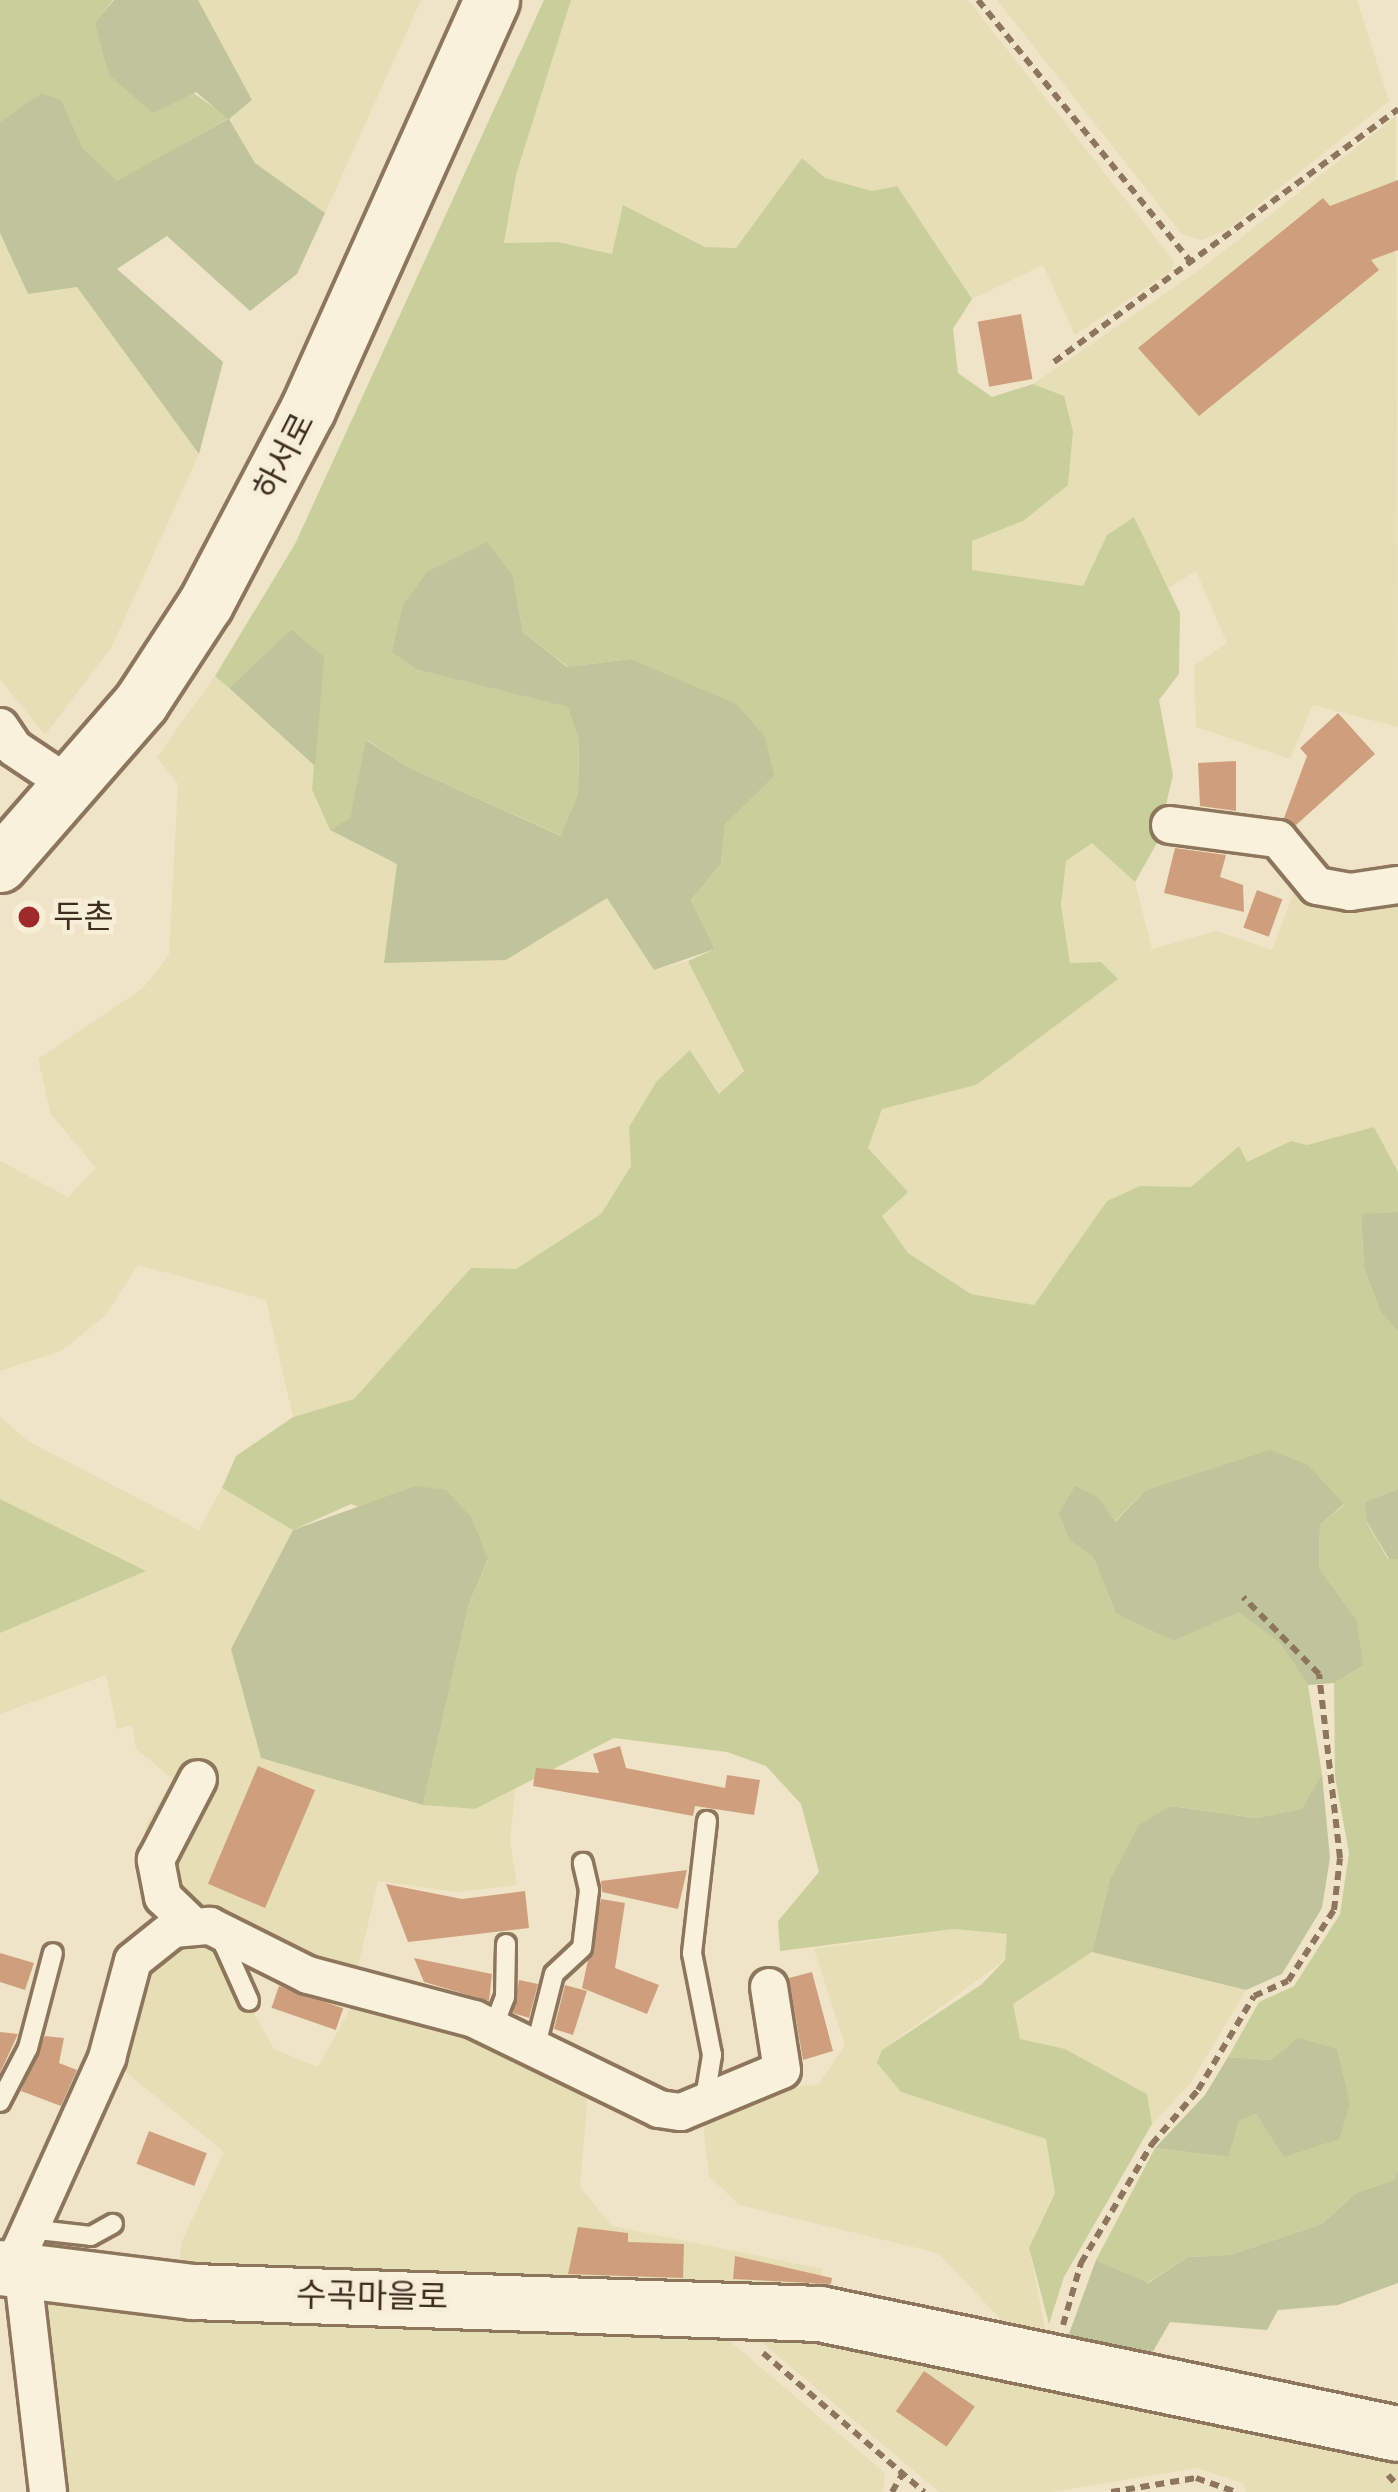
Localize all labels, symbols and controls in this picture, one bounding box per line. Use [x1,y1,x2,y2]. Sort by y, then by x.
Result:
street label: 하서로 [246,406,322,506]
place label: 두촌 [53,897,114,937]
marker: 두촌 [16,904,42,930]
street label: 수곡마을로 [296,2275,448,2317]

